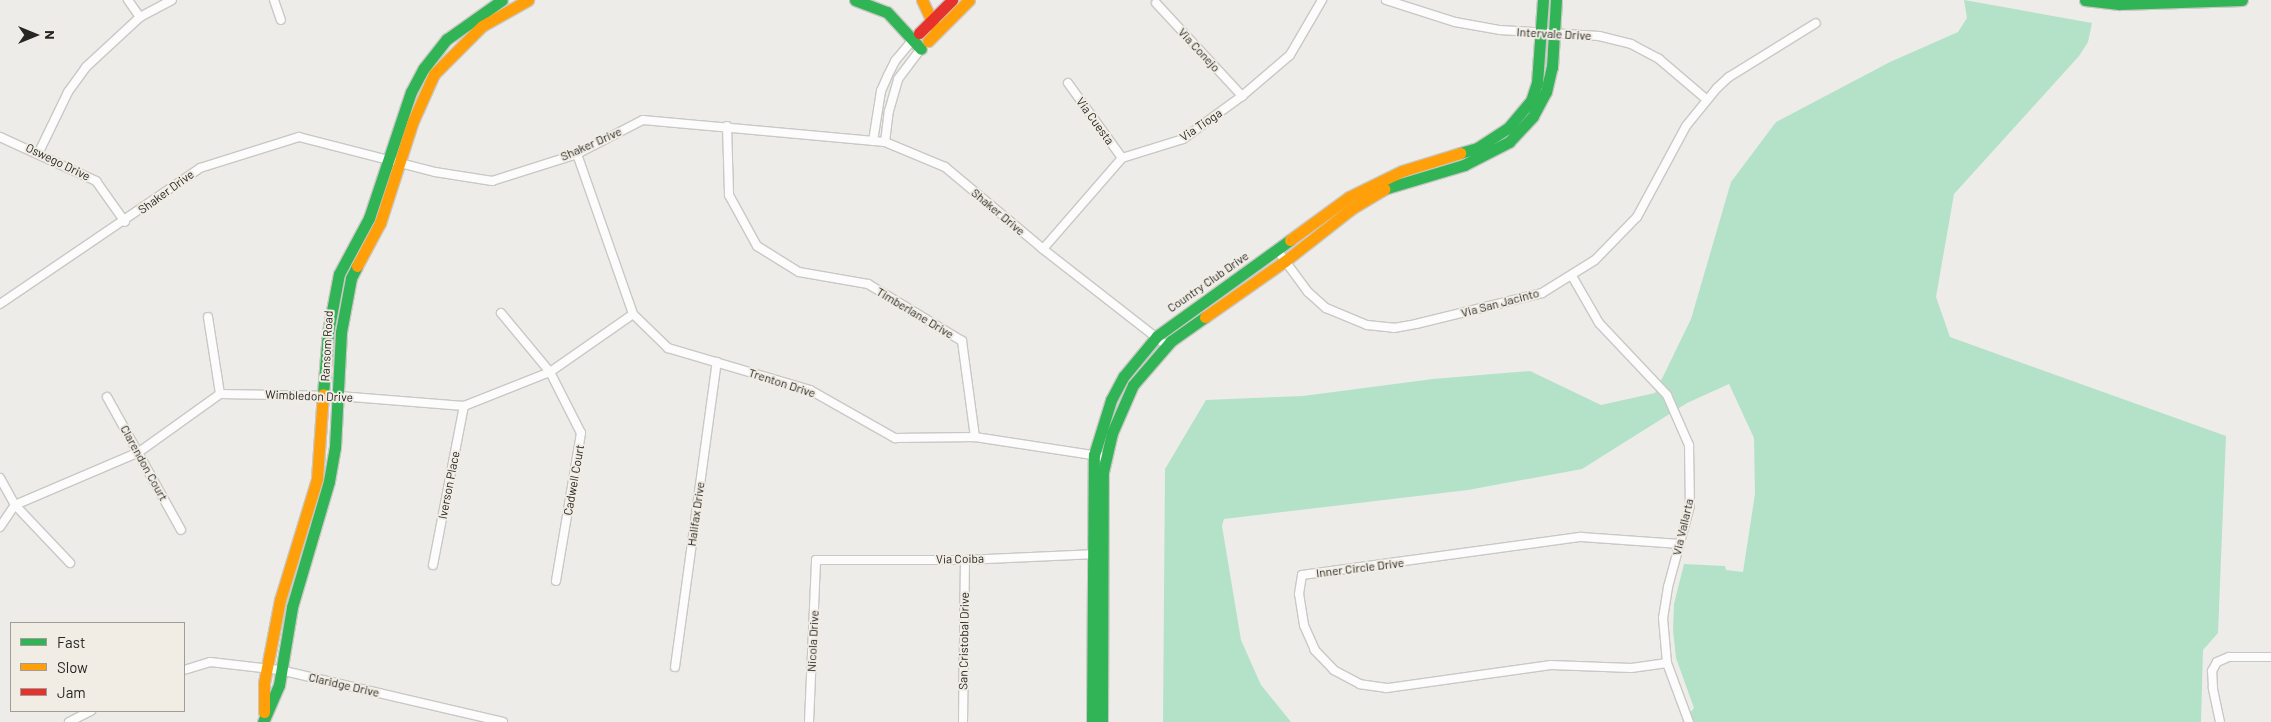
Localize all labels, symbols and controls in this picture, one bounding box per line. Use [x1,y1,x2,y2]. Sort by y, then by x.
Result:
north arrow [10,10,60,60]
street label: Via Conejo [1175,25,1223,75]
street label: Intervale Drive [1516,25,1592,43]
text: N [42,30,59,40]
street label: Via Cuesta [1073,95,1117,147]
street label: Via Tioga [1177,106,1225,144]
street label: Shaker Drive [558,124,624,164]
street label: Oswego Drive [23,140,93,184]
street label: Shaker Drive [135,167,197,217]
street label: Shaker Drive [968,186,1028,238]
street label: Country Club Drive [1165,249,1251,315]
street label: Timberlane Drive [874,284,956,342]
street label: Via San Jacinto [1459,286,1541,320]
street label: Ransom Road [318,310,336,382]
street label: Trenton Drive [747,365,817,401]
street label: Wimbledon Drive [265,387,353,405]
street label: Clarendon Court [117,423,171,503]
street label: Cadwell Court [561,443,587,517]
street label: Iverson Place [435,450,463,520]
street label: Halifax Drive [684,481,708,547]
street label: Via Vallarta [1669,497,1697,557]
street label: Via Coiba [936,551,984,567]
street label: Inner Circle Drive [1315,555,1405,581]
street label: San Cristobal Drive [956,592,972,690]
street label: Nicola Drive [804,610,822,672]
legend [10,622,185,712]
text: Fast [57,633,85,651]
text: Slow [57,658,88,676]
street label: Claridge Drive [307,670,381,700]
text: Jam [57,683,86,701]

